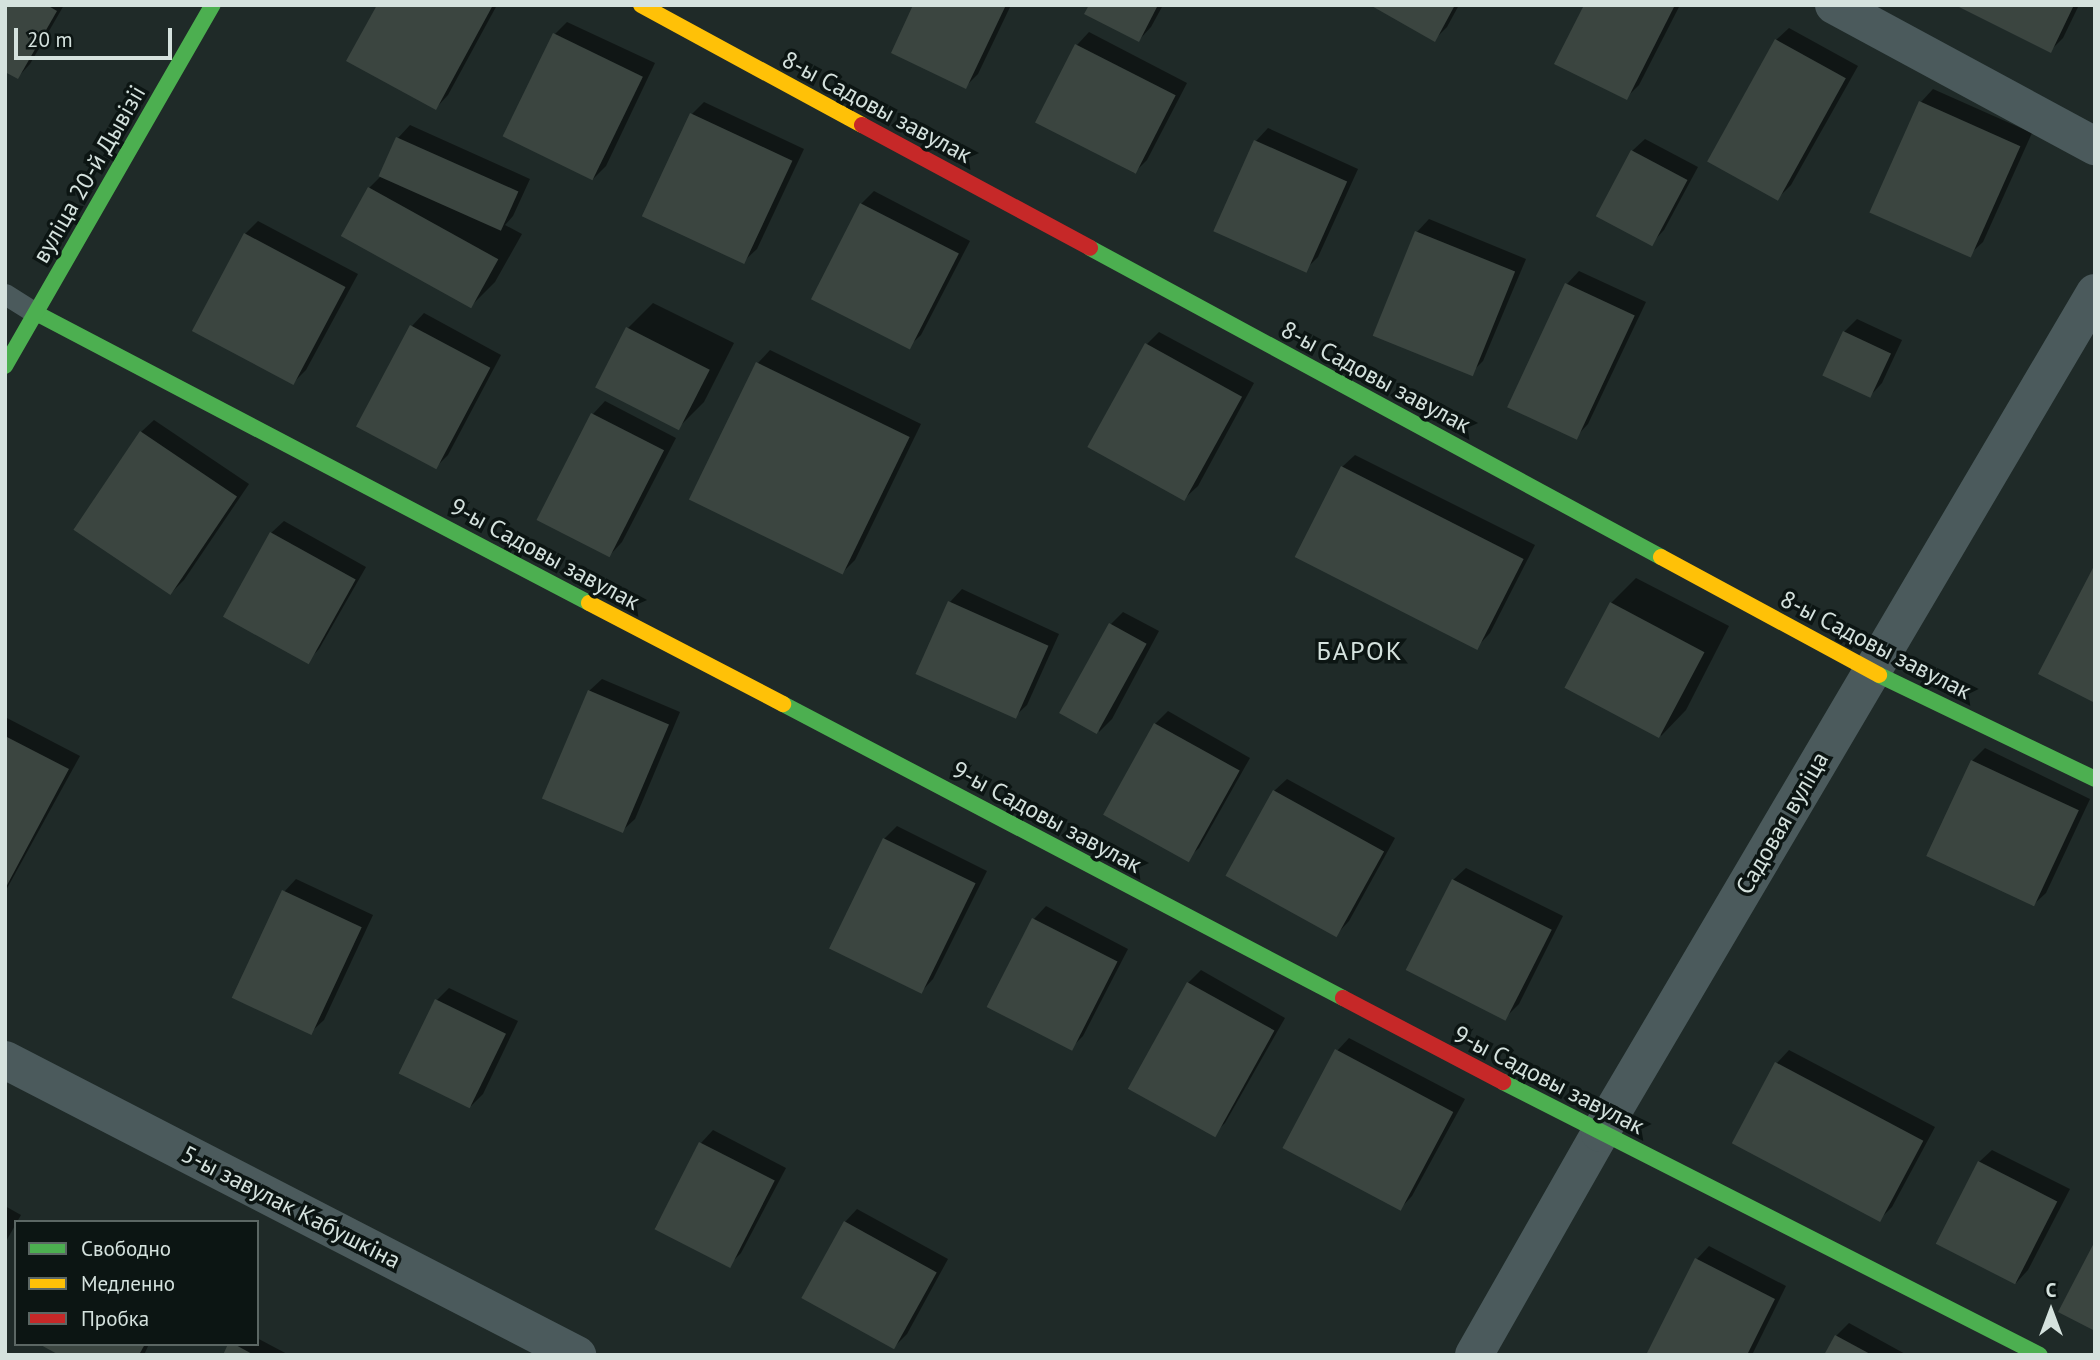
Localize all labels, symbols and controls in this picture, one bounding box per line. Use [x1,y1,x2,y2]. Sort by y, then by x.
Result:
scale bar [18,14,175,58]
text: 20 m [27,26,73,53]
street label: 8-ы Садовы завулак [777,45,977,169]
street label: вуліца 20-й Дывізіі [26,80,152,268]
street label: 8-ы Садовы завулак [1276,315,1476,439]
street label: 9-ы Садовы завулак [445,492,645,616]
street label: 8-ы Садовы завулак [1776,584,1976,706]
district label: БАРОК [1317,635,1403,667]
street label: Садовая вуліца [1730,747,1834,899]
street label: 9-ы Садовы завулак [947,755,1147,879]
street label: 9-ы Садовы завулак [1449,1019,1649,1141]
street label: 5-ы завулак Кабушкіна [177,1139,405,1275]
legend [14,1220,259,1346]
text: Свободно [81,1235,171,1262]
text: Медленно [81,1270,175,1297]
north arrow [2016,1276,2086,1346]
text: С [2046,1278,2056,1302]
text: Пробка [81,1305,149,1332]

